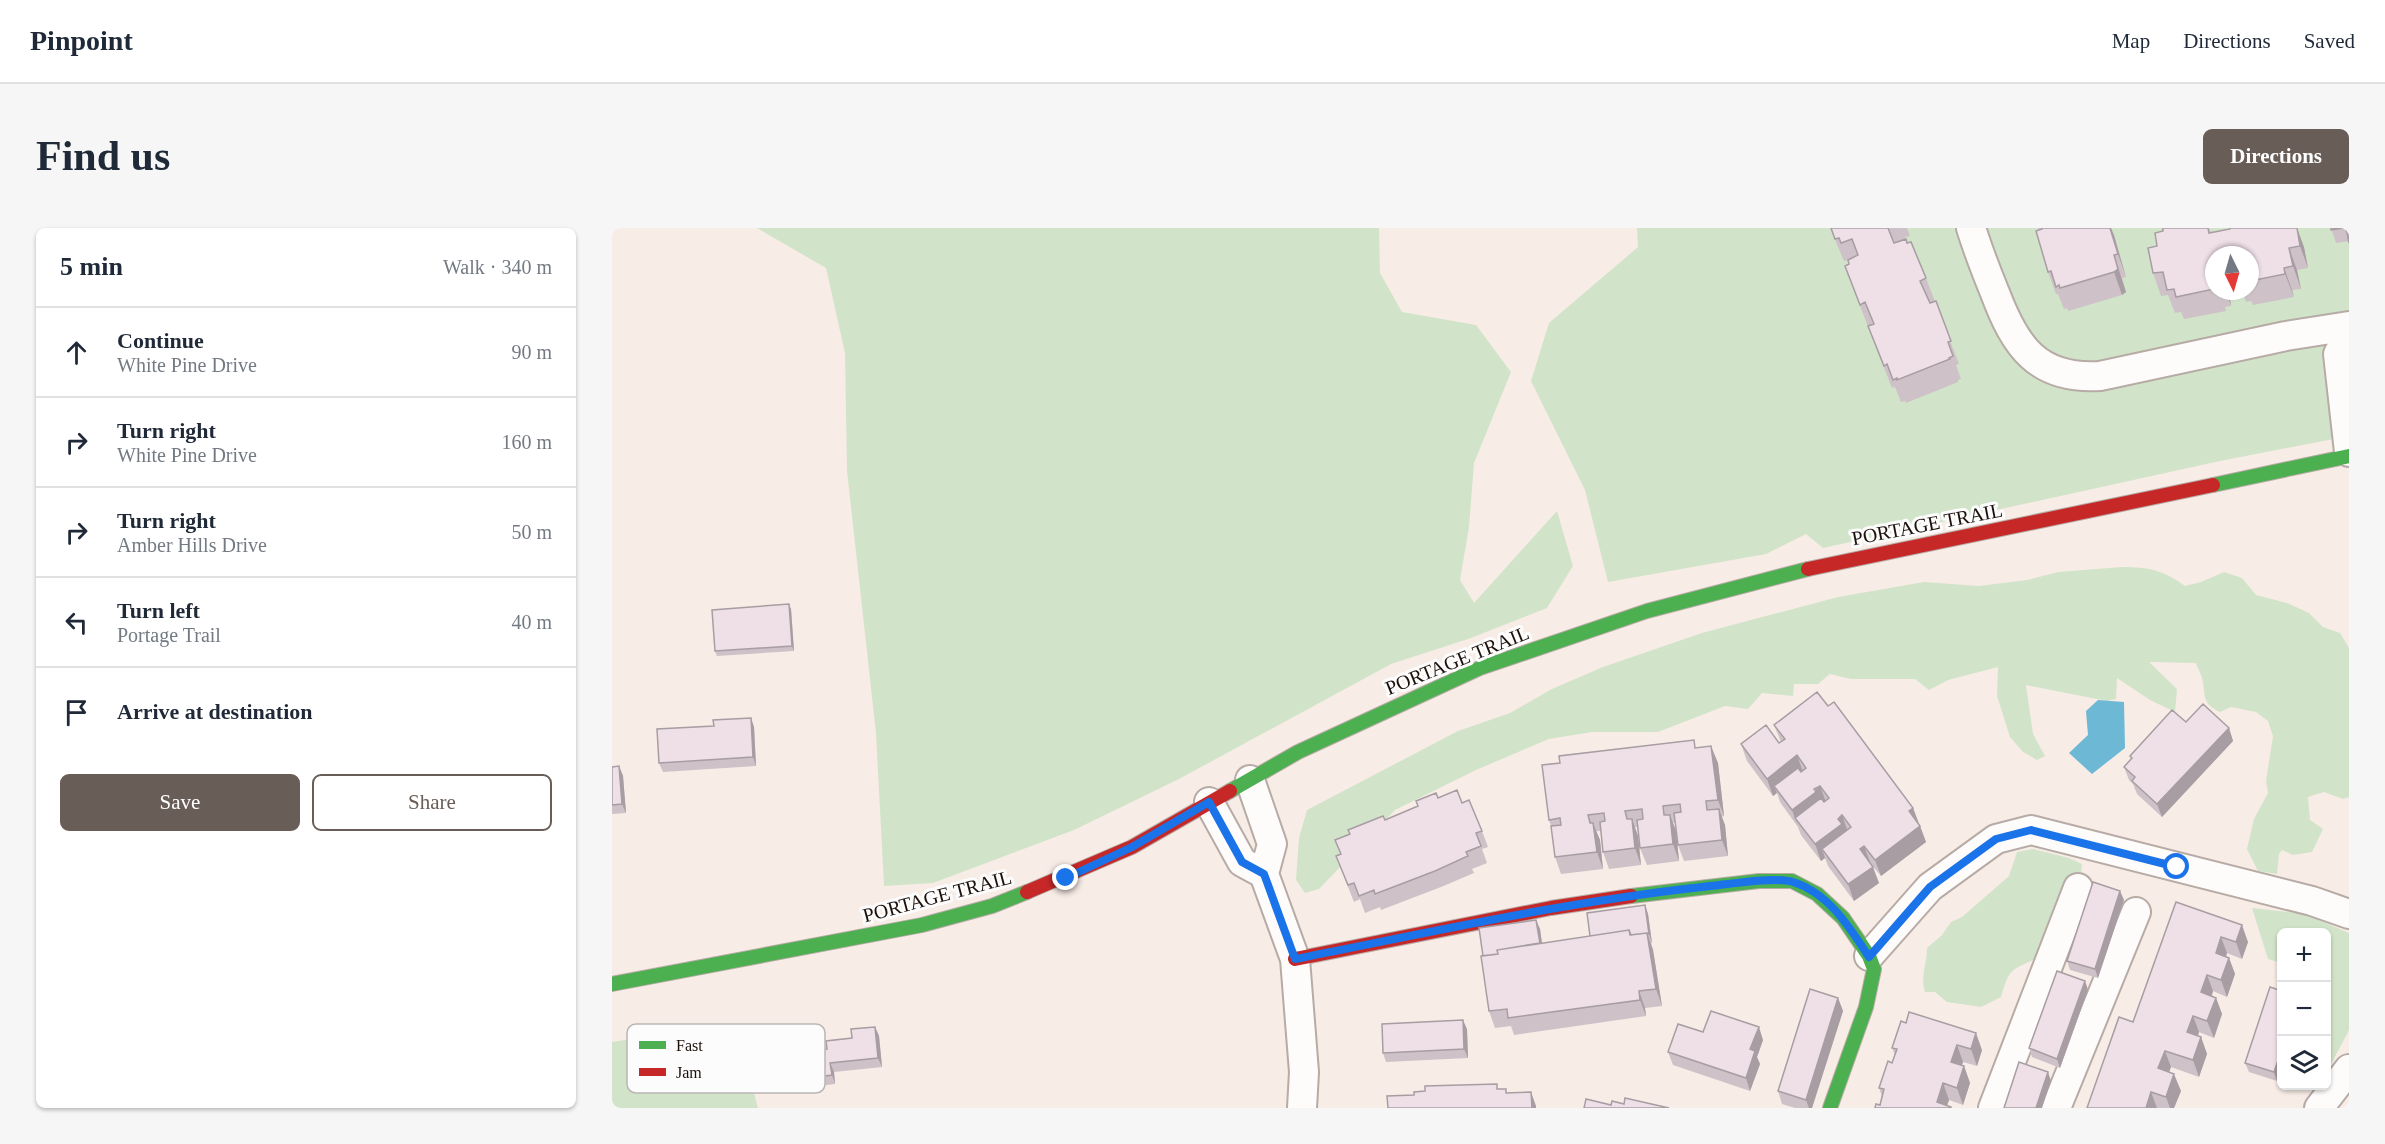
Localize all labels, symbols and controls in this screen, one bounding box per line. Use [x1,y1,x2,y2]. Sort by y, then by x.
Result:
text: Pinpoint [30,25,133,56]
text: Map [2112,29,2150,53]
text: Directions [2183,29,2271,53]
text: Saved [2304,29,2355,53]
button: Directions [2203,129,2349,184]
text: Find us [36,133,170,179]
north arrow [2205,246,2259,300]
text: 5 min [60,252,123,281]
text: Walk · 340 m [443,256,552,278]
text: Continue [117,328,204,353]
icon: ahead [60,336,93,369]
text: 90 m [511,341,552,363]
text: White Pine Drive [117,354,257,376]
text: Turn right [117,418,216,443]
icon: right [60,426,93,459]
text: 160 m [501,431,552,453]
text: White Pine Drive [117,444,257,466]
street label: PORTAGE TRAIL [1850,499,2004,549]
text: Turn right [117,508,216,533]
icon: right [60,516,93,549]
text: 50 m [511,521,552,543]
text: Amber Hills Drive [117,534,267,556]
text: Turn left [117,598,200,623]
icon: left [60,606,93,639]
text: 40 m [511,611,552,633]
street label: PORTAGE TRAIL [1382,621,1532,699]
text: Portage Trail [117,624,221,646]
icon: arrive [60,696,93,729]
text: Arrive at destination [117,699,313,724]
button: Save [60,774,300,831]
button: Share [312,774,552,831]
route start [2163,853,2189,879]
route end [1052,864,1078,890]
street label: PORTAGE TRAIL [860,866,1014,926]
map controls [2277,928,2331,1090]
button: + [2277,928,2331,982]
button: − [2277,982,2331,1036]
legend [627,1024,825,1093]
button: layers [2277,1036,2331,1090]
text: Fast [676,1037,703,1054]
text: Jam [676,1064,702,1081]

